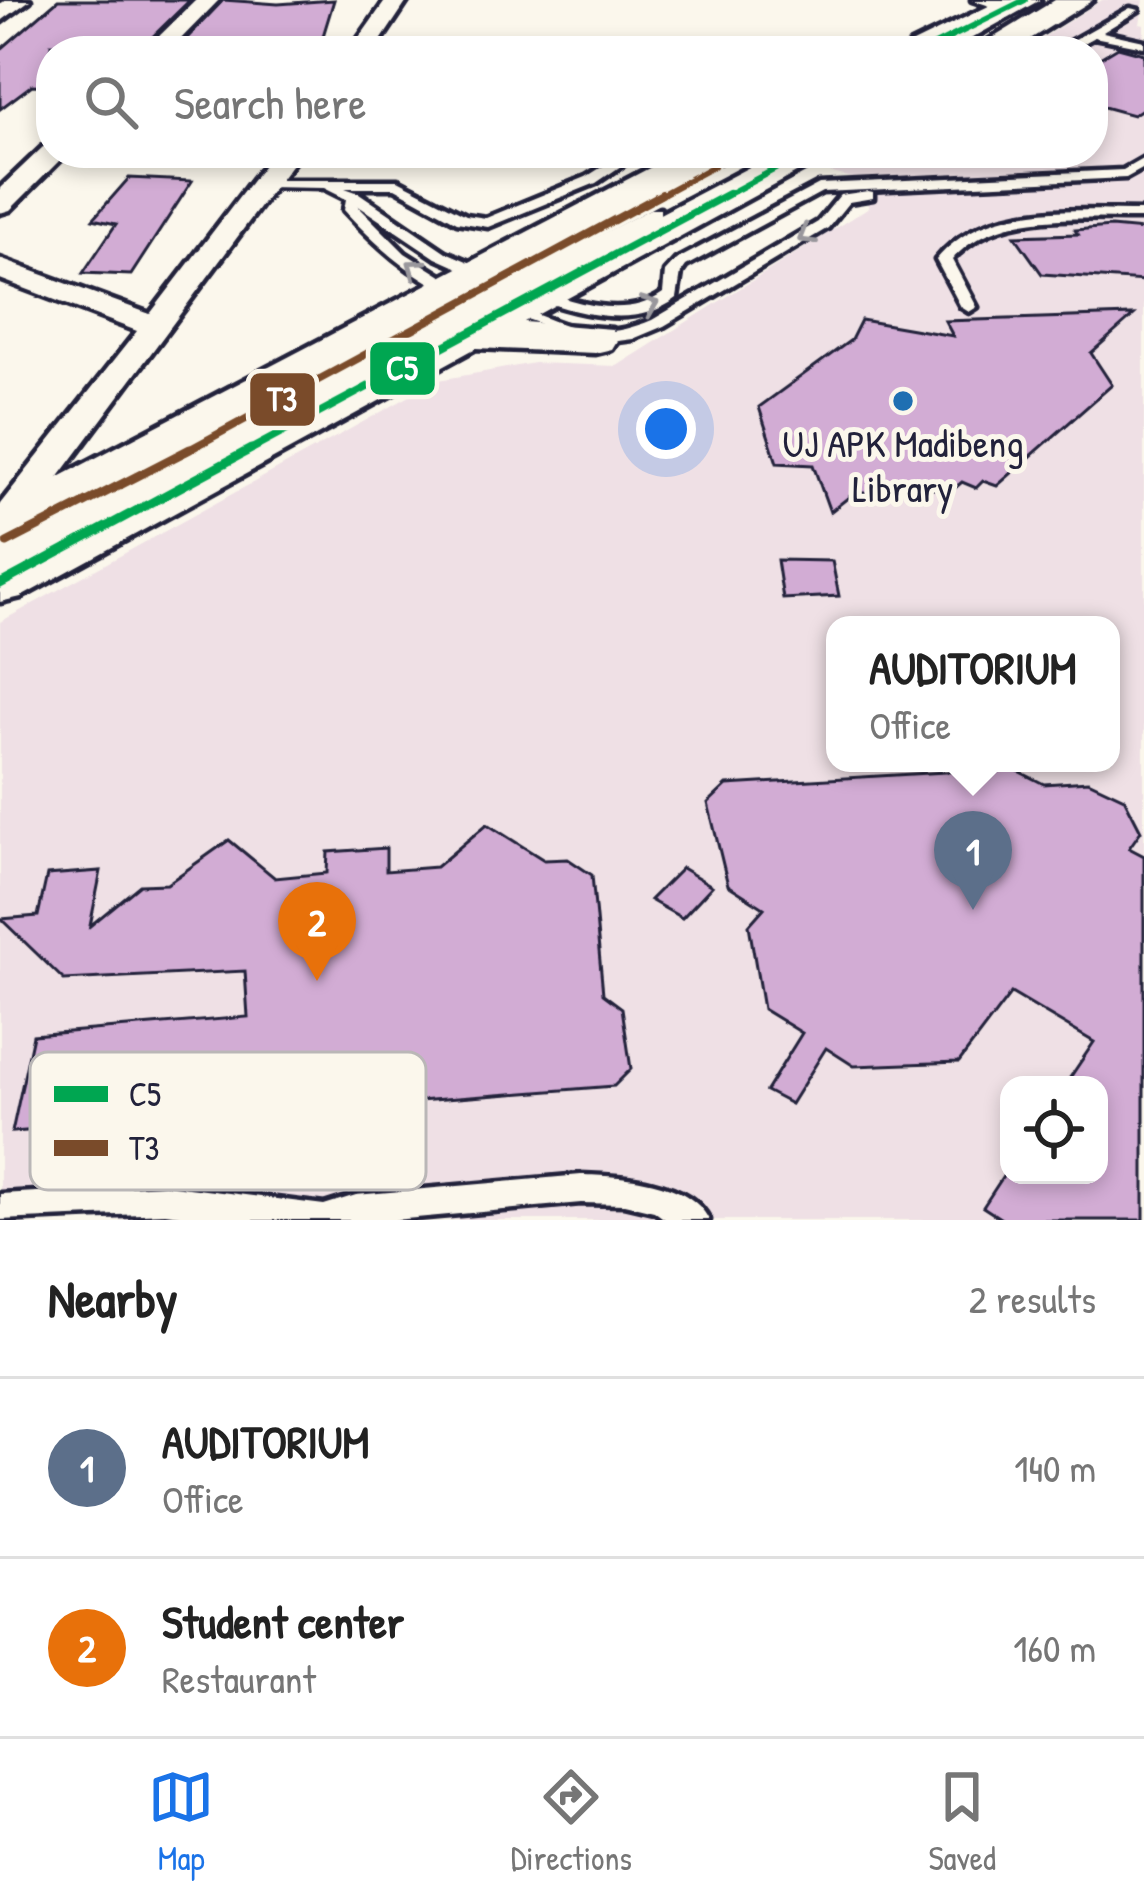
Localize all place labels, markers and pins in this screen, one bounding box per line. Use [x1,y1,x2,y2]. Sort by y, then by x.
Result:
marker: UJ APK Madibeng Library [890,388,916,414]
place label: UJ APK Madibeng Library [782,416,1024,514]
pin: 1 [934,811,1012,910]
pin: 2 [278,882,356,981]

